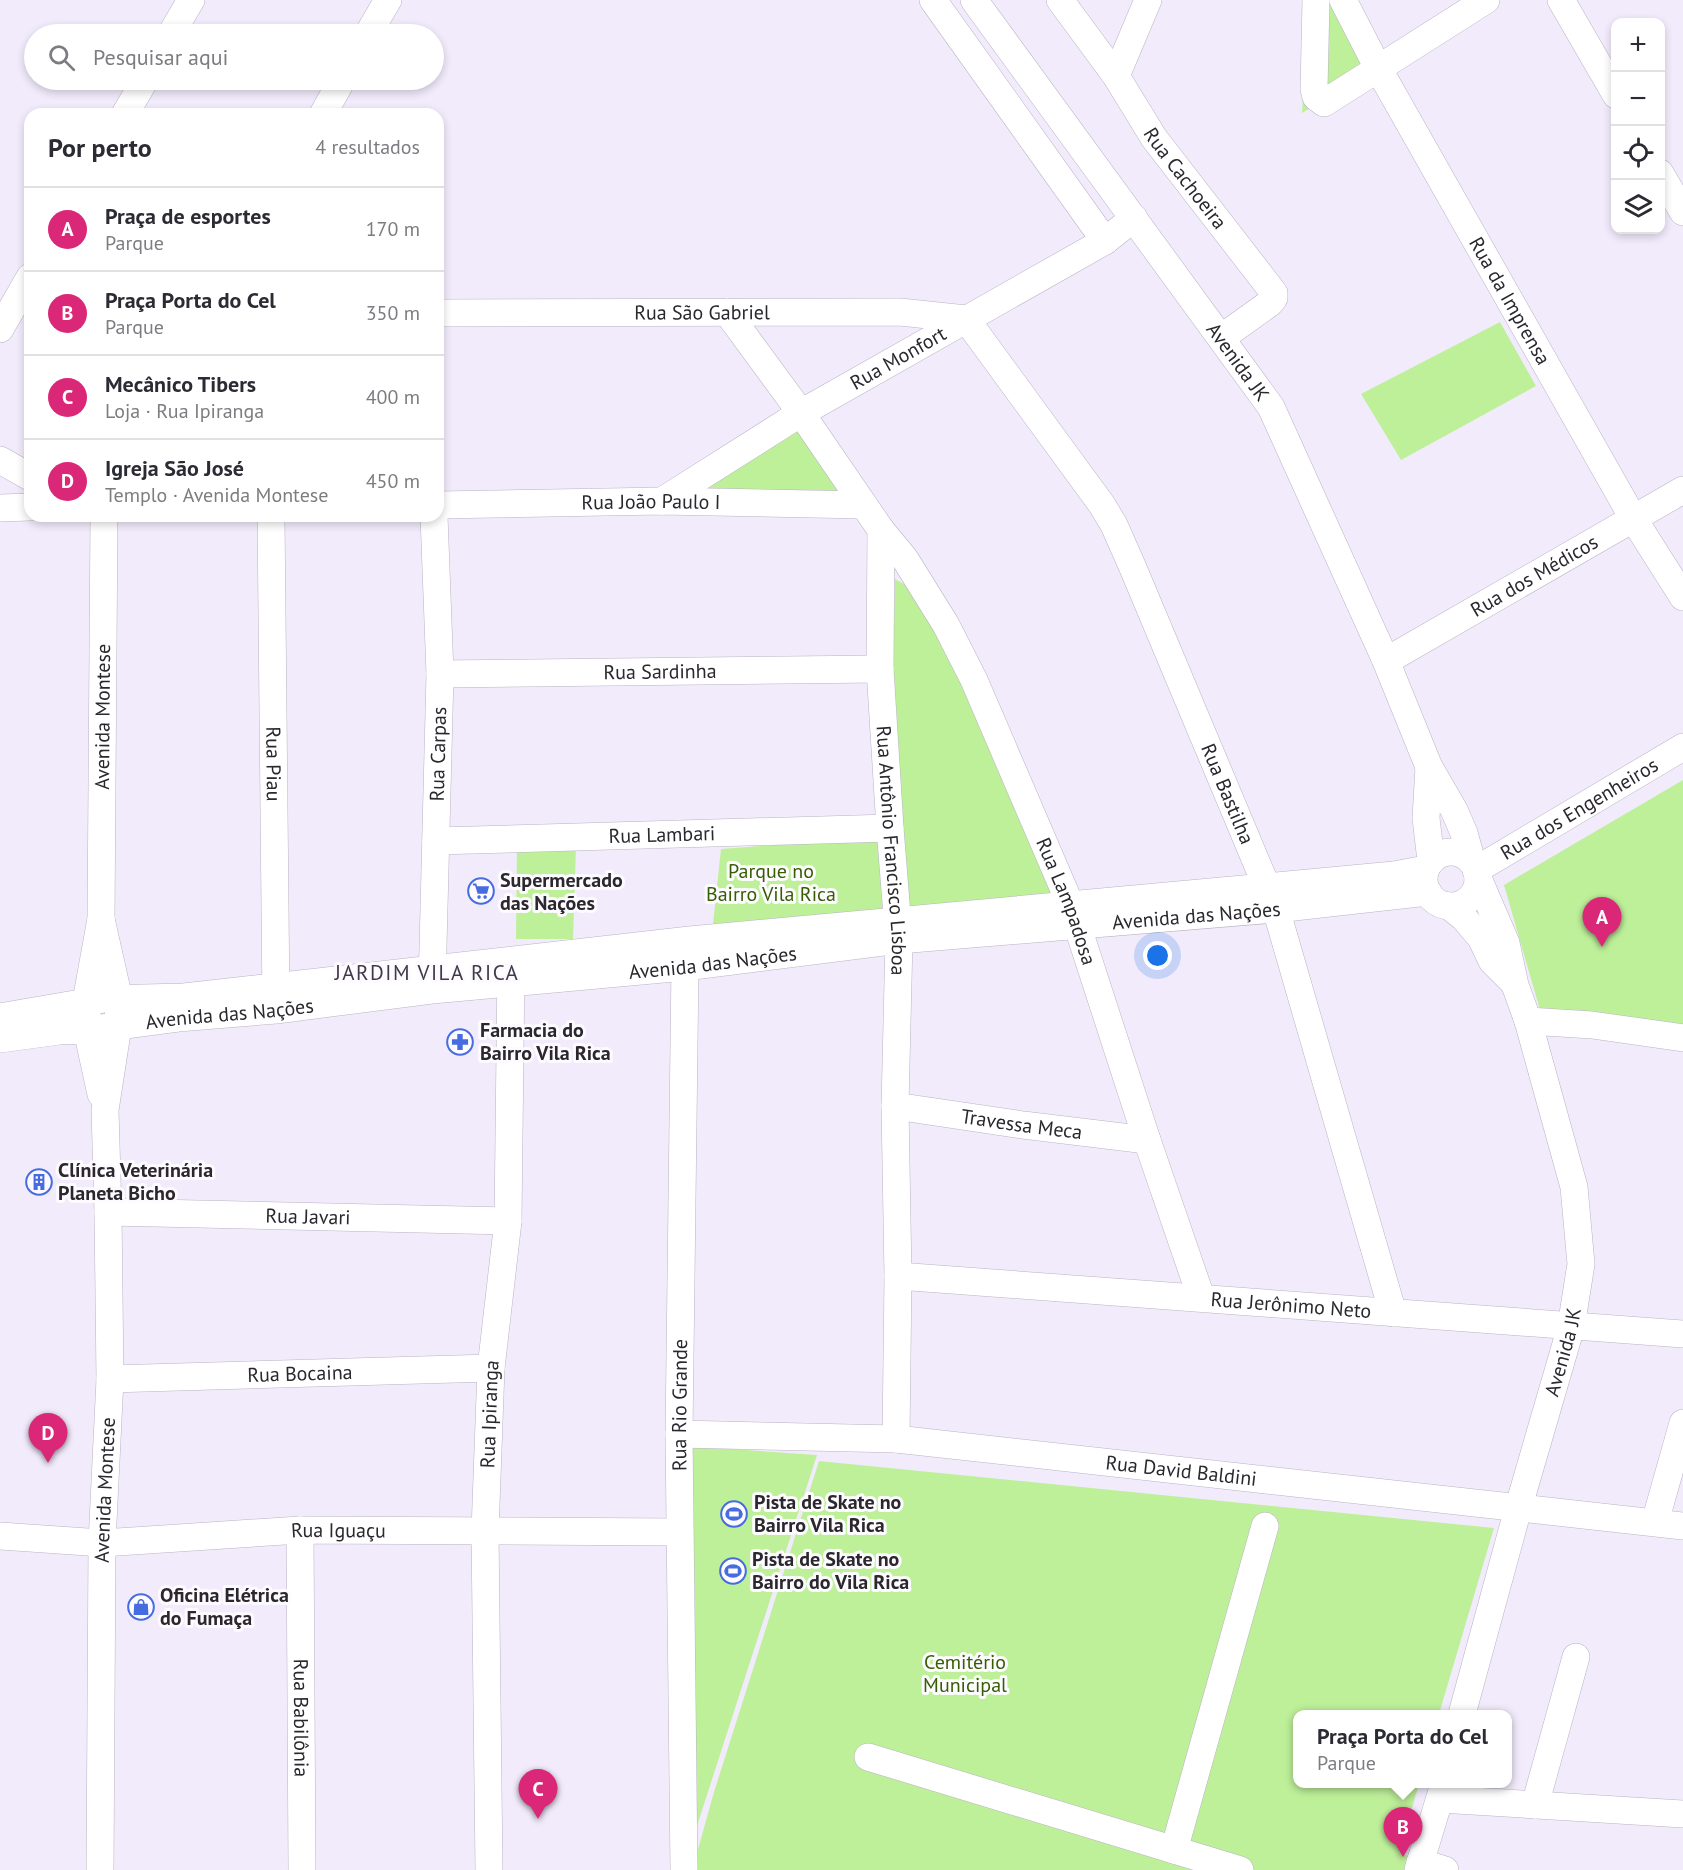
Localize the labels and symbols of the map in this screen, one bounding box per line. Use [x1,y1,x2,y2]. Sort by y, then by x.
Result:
street label: Rua Cachoeira [1138,123,1233,234]
street label: Rua da Imprensa [1463,232,1556,369]
street label: Rua São Gabriel [634,299,770,326]
street label: Avenida JK [1201,317,1275,406]
street label: Rua Monfort [845,320,951,396]
street label: Rua João Paulo I [581,488,721,515]
street label: Rua dos Médicos [1466,529,1603,623]
street label: Avenida Montese [89,644,116,790]
street label: Rua Sardinha [603,658,717,685]
street label: Rua Carpas [424,706,452,802]
street label: Rua Antônio Francisco Lisboa [871,725,912,976]
street label: Rua Piau [260,726,287,802]
street label: Rua Bastilha [1195,740,1260,848]
street label: Rua dos Engenheiros [1496,752,1663,866]
street label: Rua Lambari [608,820,716,849]
street label: Rua Lampadosa [1030,834,1102,968]
park label: Parque no Bairro Vila Rica [706,858,836,907]
place label: Supermercado das Nações [500,867,623,916]
supermarket icon: Supermercado das Nações [466,876,496,906]
street label: Avenida das Nações [1111,896,1282,935]
pin: A [1582,898,1622,947]
street label: Avenida das Nações [628,940,798,985]
your location [1143,941,1172,970]
district label: JARDIM VILA RICA [334,959,519,986]
street label: Avenida das Nações [144,992,315,1035]
place label: Farmacia do Bairro Vila Rica [480,1017,611,1066]
pharmacy icon: Farmacia do Bairro Vila Rica [445,1027,475,1057]
street label: Travessa Meca [959,1103,1084,1145]
place label: Clínica Veterinária Planeta Bicho [58,1157,213,1206]
building icon: Clínica Veterinária Planeta Bicho [24,1167,54,1197]
street label: Rua Javari [265,1203,351,1230]
street label: Rua Jerônimo Neto [1210,1286,1372,1324]
street label: Avenida JK [1539,1306,1587,1399]
street label: Rua Rio Grande [666,1339,693,1471]
street label: Rua Bocaina [247,1359,353,1388]
street label: Rua Ipiranga [474,1359,505,1469]
pin: D [28,1414,68,1463]
street label: Avenida Montese [89,1417,121,1563]
street label: Rua David Baldini [1104,1449,1258,1492]
place label: Pista de Skate no Bairro Vila Rica [754,1489,902,1538]
sports icon: Pista de Skate no Bairro Vila Rica [719,1499,749,1529]
street label: Rua Iguaçu [290,1517,386,1544]
place label: Pista de Skate no Bairro do Vila Rica [752,1546,909,1595]
sports icon: Pista de Skate no Bairro do Vila Rica [718,1556,748,1586]
place label: Oficina Elétrica do Fumaça [160,1582,289,1631]
shop icon: Oficina Elétrica do Fumaça [126,1592,156,1622]
park label: Cemitério Municipal [923,1649,1007,1698]
street label: Rua Babilônia [288,1659,314,1777]
pin: C [518,1770,558,1819]
pin: B [1384,1808,1422,1857]

